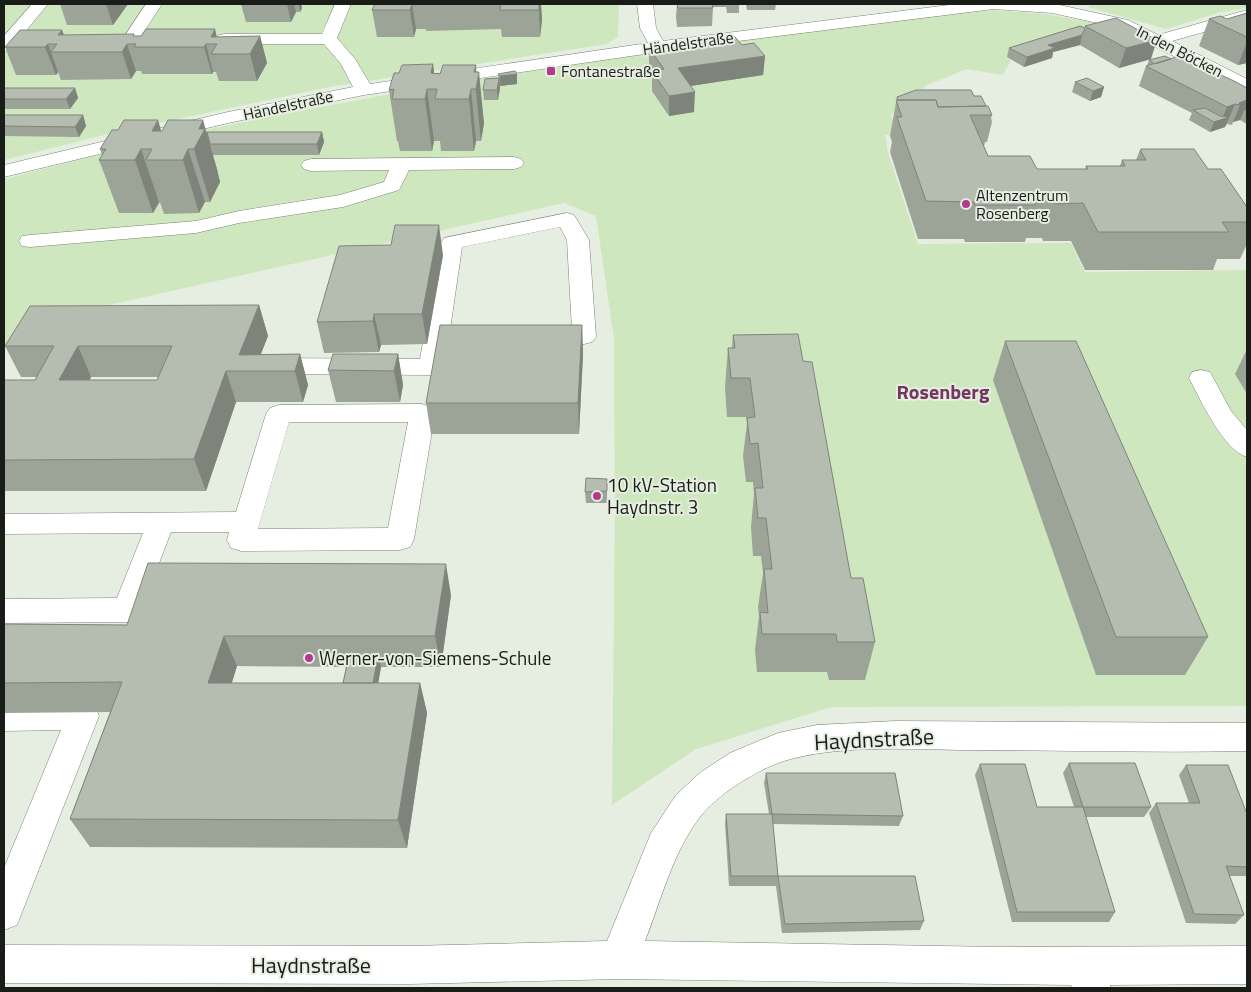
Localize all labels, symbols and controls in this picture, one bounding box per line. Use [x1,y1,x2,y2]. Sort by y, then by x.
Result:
street label: In den Böcken [1133,19,1227,83]
street label: Händelstraße [641,25,735,61]
place label: Fontanestraße [561,59,660,83]
marker: Fontanestraße [545,65,557,77]
street label: Händelstraße [241,84,335,126]
place label: Altenzentrum Rosenberg [976,183,1068,225]
marker: Altenzentrum Rosenberg [960,198,972,210]
district label: Rosenberg [897,376,990,407]
place label: 10 kV-Station Haydnstr. 3 [607,470,717,521]
marker: 10 kV-Station Haydnstr. 3 [591,490,603,502]
place label: Werner-von-Siemens-Schule [319,643,551,672]
marker: Werner-von-Siemens-Schule [303,652,315,664]
street label: Haydnstraße [813,719,935,759]
street label: Haydnstraße [251,948,371,982]

